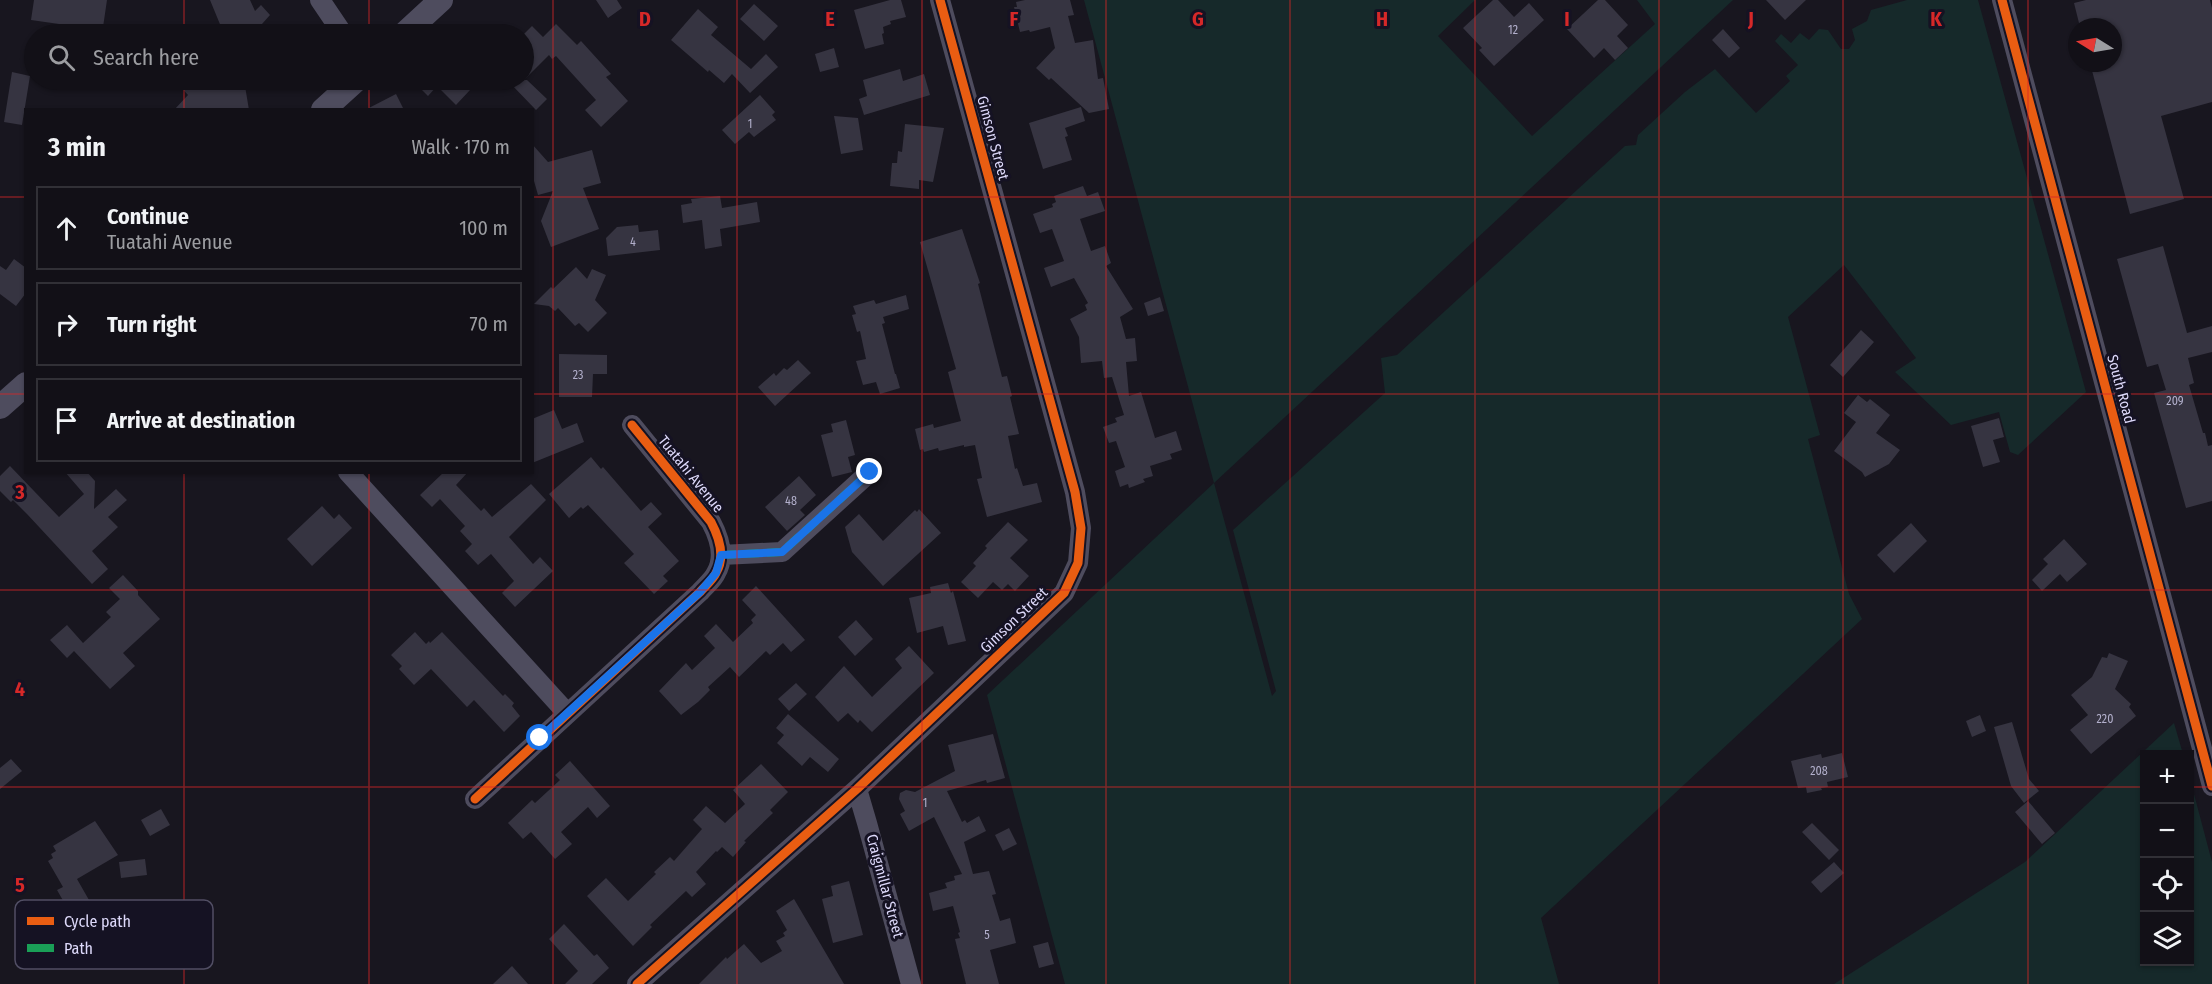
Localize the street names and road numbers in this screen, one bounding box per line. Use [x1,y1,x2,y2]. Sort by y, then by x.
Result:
street label: Gimson Street [973,94,1013,182]
street label: South Road [2103,353,2139,425]
street label: Tuatahi Avenue [654,432,728,516]
street label: Gimson Street [977,583,1051,657]
street label: Craigmillar Street [863,832,907,940]

